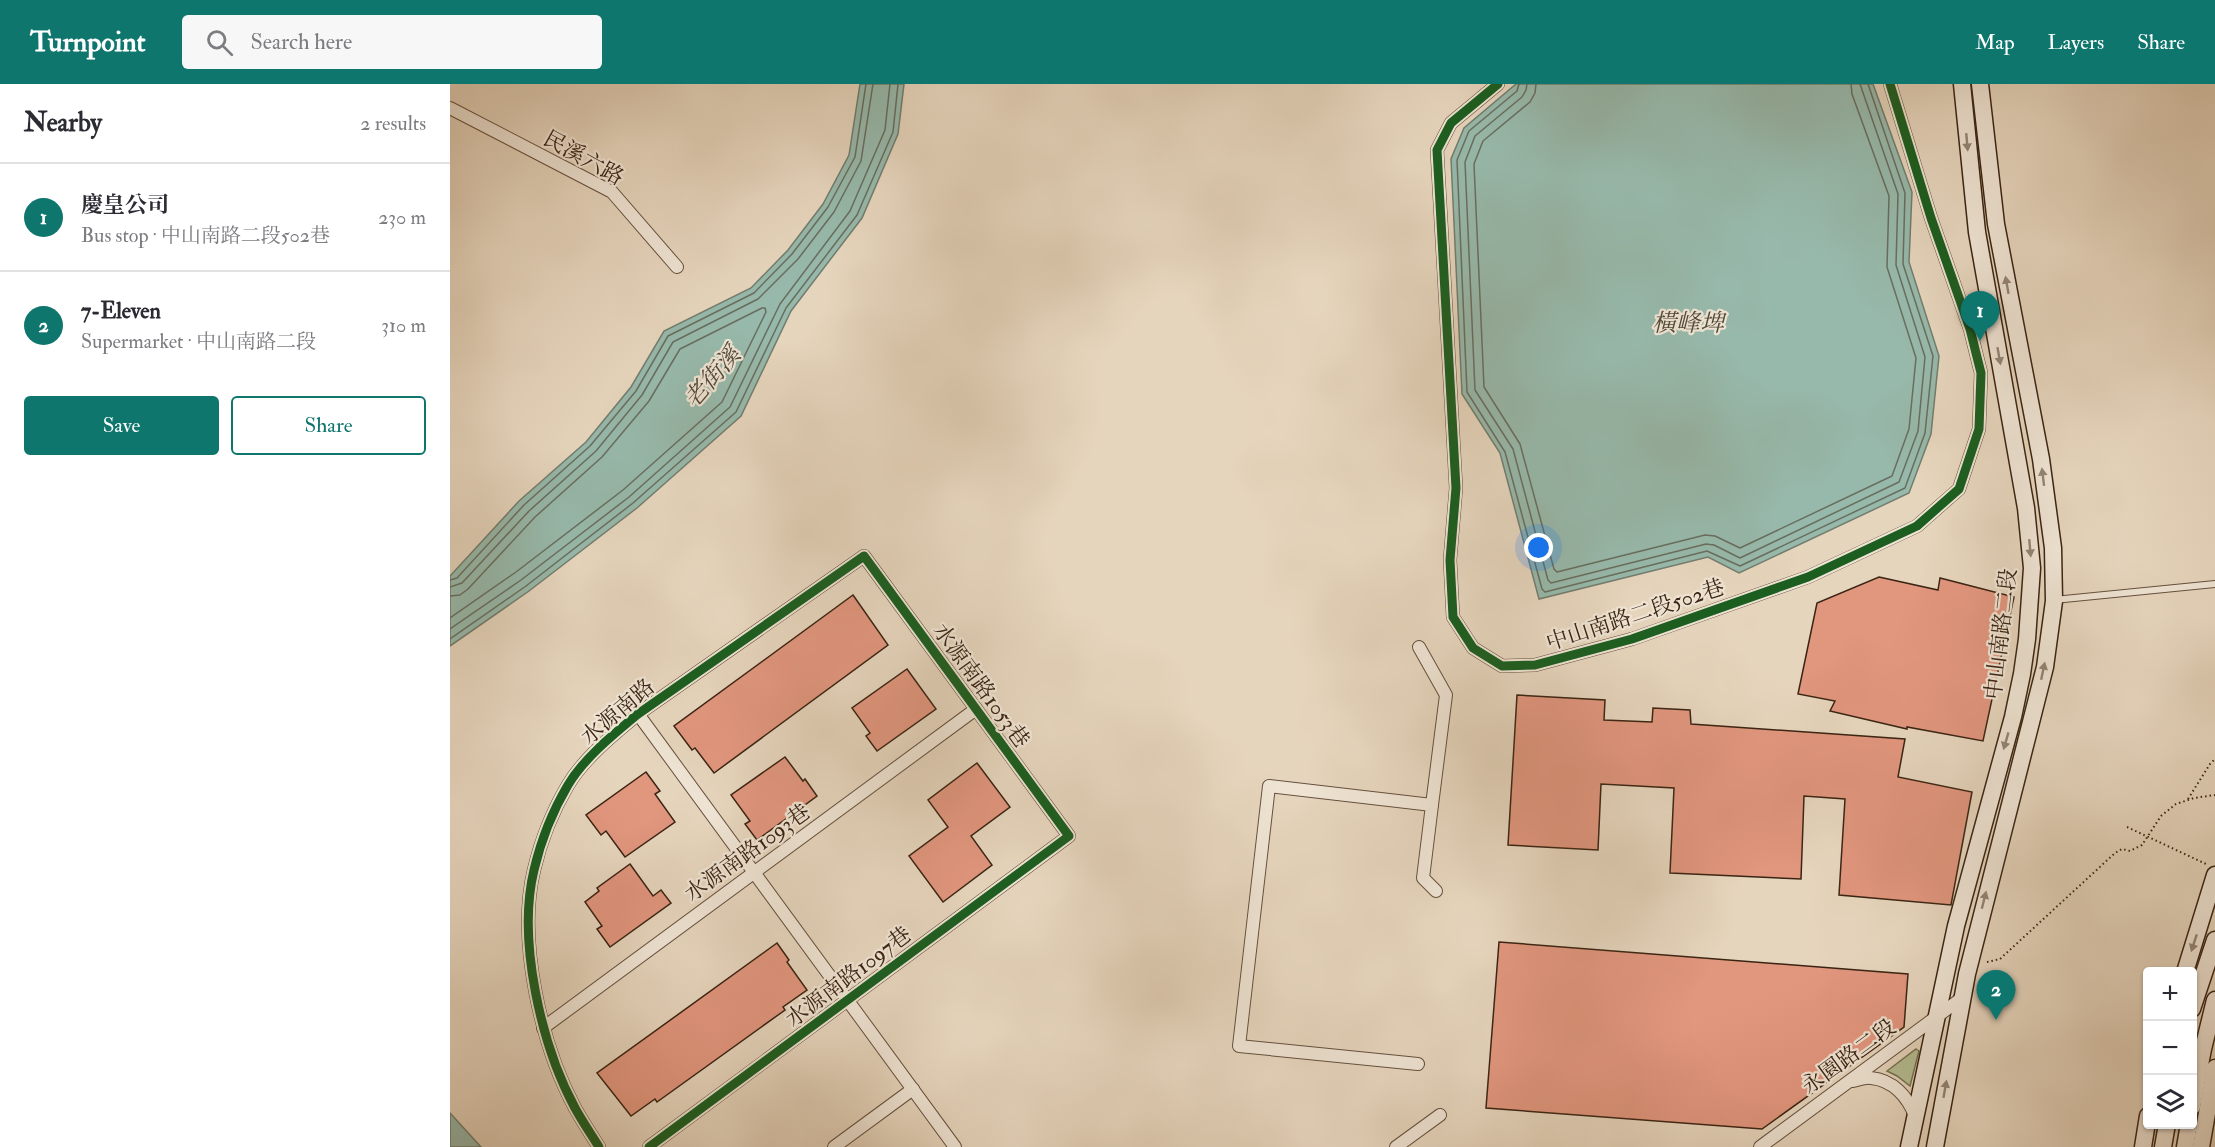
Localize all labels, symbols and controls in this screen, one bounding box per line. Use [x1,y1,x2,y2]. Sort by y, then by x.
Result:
search box [182,15,602,69]
text: Turnpoint [30,25,146,60]
icon: search [203,26,236,59]
text: Search here [251,28,352,56]
text: Map [1975,29,2015,56]
text: Layers [2048,29,2104,56]
text: Share [2137,29,2185,56]
text: Nearby [24,107,102,139]
text: 2 results [360,111,426,136]
street label: 民溪六路 [538,124,629,191]
one-way arrow [1962,133,1972,152]
text: 慶皇公司 [81,191,169,219]
text: 1 [40,205,47,230]
text: 230 m [378,205,426,230]
text: Bus stop · 中山南路二段502巷 [81,223,330,248]
one-way arrow [2002,276,2011,295]
pin: 1 [1960,292,2000,341]
text: 7-Eleven [81,297,161,325]
water label: 橫峰埤 [1652,308,1727,339]
text: 2 [38,313,49,338]
text: 310 m [381,313,426,338]
text: Supermarket · 中山南路二段 [81,329,316,354]
water label: 老街溪 [677,338,750,415]
one-way arrow [1995,346,2004,365]
button: Save [24,396,219,455]
button: Share [231,396,426,455]
one-way arrow [2039,467,2048,486]
your location [1524,533,1553,562]
one-way arrow [2025,539,2035,558]
street label: 中山南路二段 [1979,567,2023,701]
street label: 中山南路二段502巷 [1543,573,1728,657]
street label: 水源南路1053巷 [927,618,1036,753]
one-way arrow [2039,661,2049,680]
street label: 水源南路 [575,673,660,751]
one-way arrow [2001,732,2010,750]
street label: 水源南路1093巷 [679,798,816,908]
one-way arrow [1980,891,1990,909]
street label: 水源南路1097巷 [780,920,917,1033]
one-way arrow [2189,934,2198,952]
map controls [2143,967,2197,1129]
button: + [2143,967,2197,1021]
pin: 2 [1976,970,2016,1020]
street label: 永園路二段 [1796,1013,1901,1100]
button: − [2143,1021,2197,1075]
button: layers [2143,1075,2197,1129]
one-way arrow [1941,1080,1950,1099]

